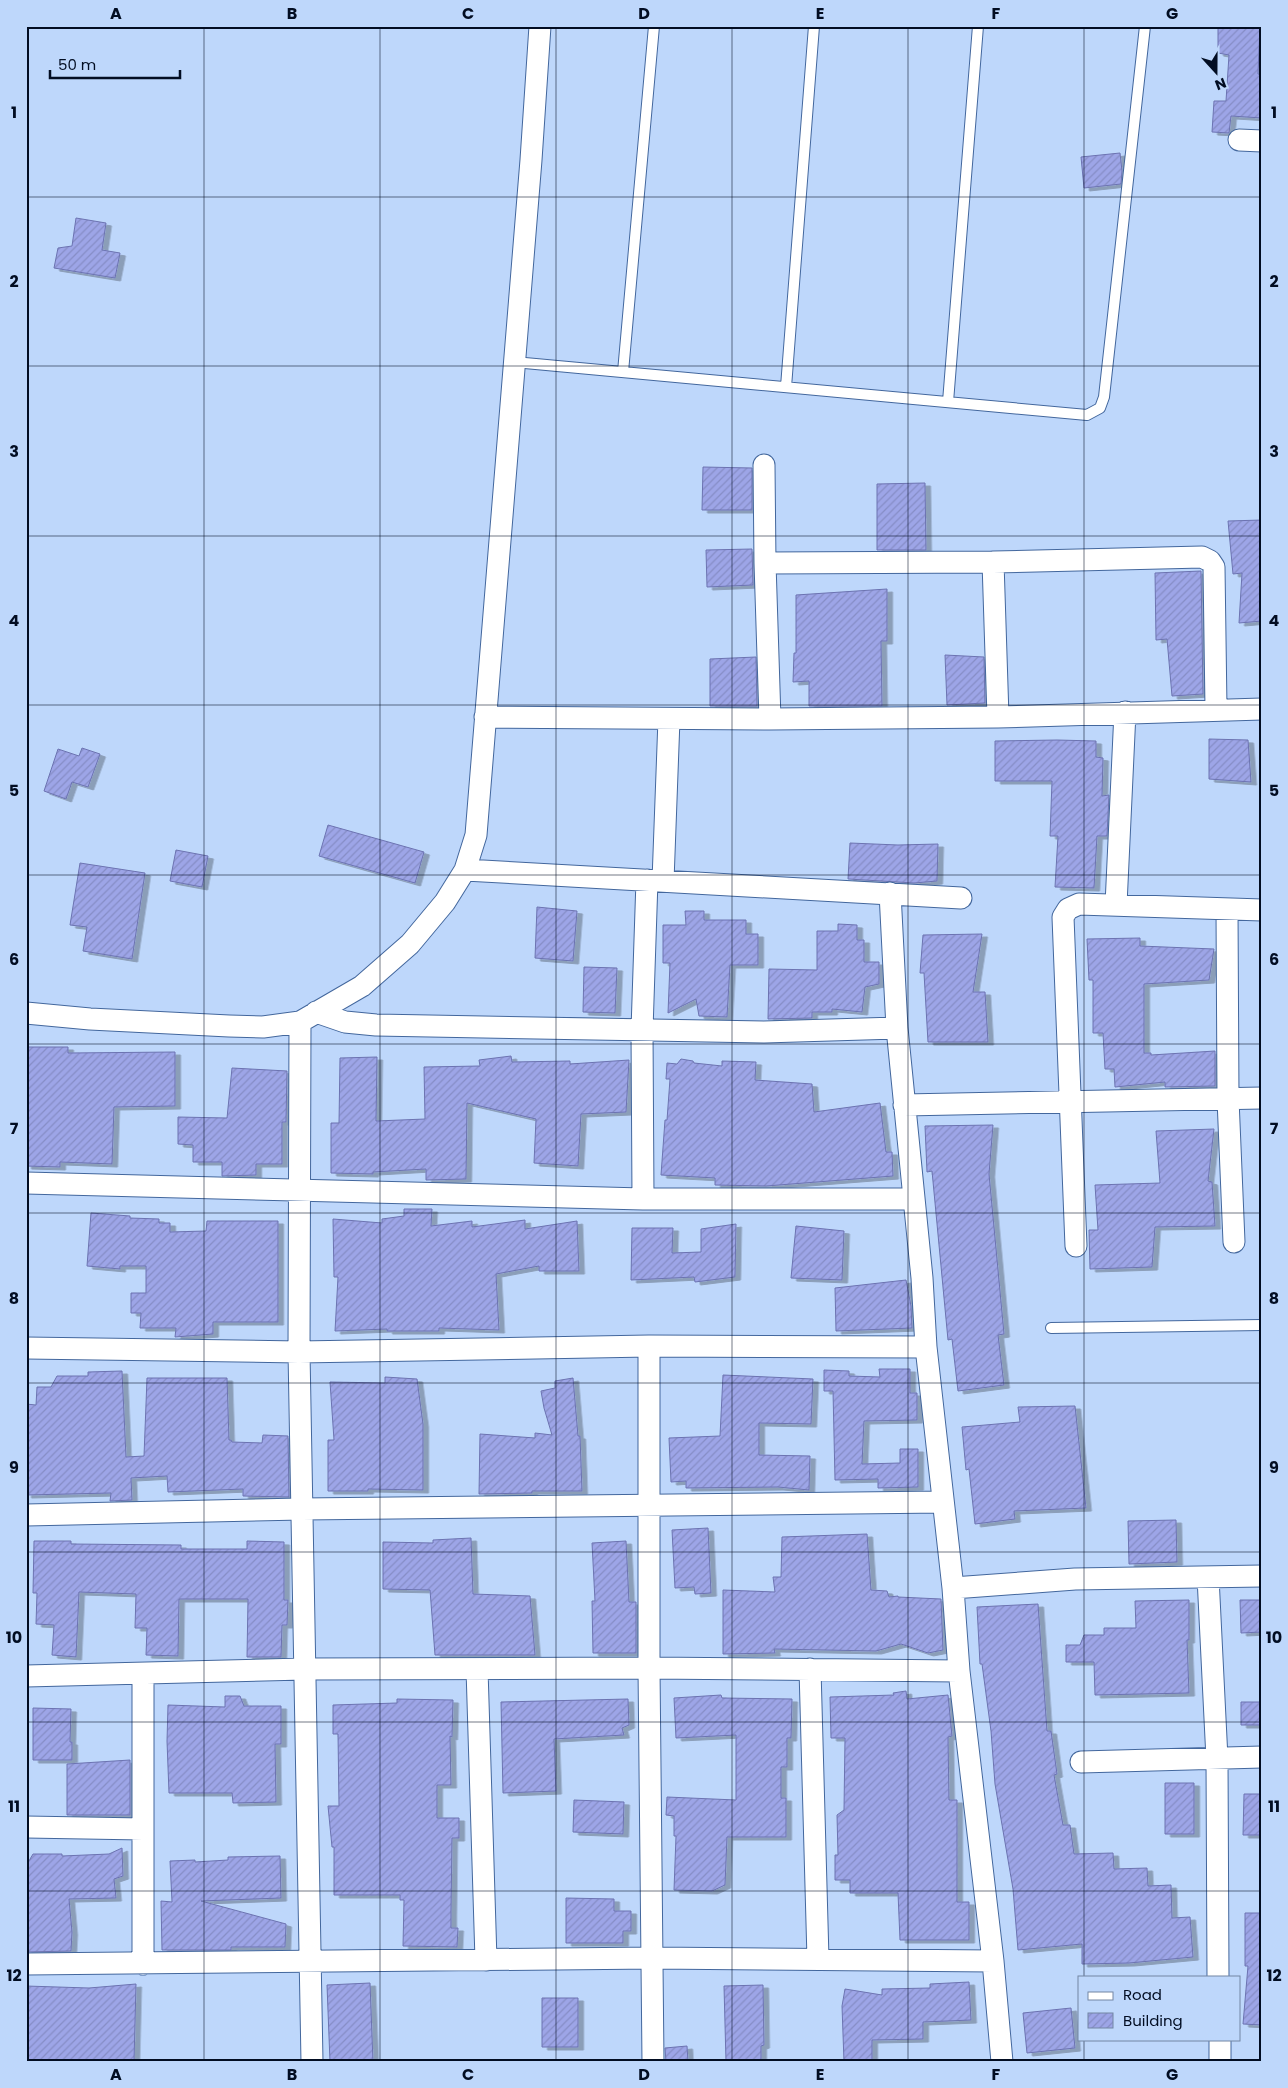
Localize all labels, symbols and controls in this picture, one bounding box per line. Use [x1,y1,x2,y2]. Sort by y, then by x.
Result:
text: A [110,2,122,25]
text: B [287,2,297,25]
text: C [462,2,474,25]
text: D [638,2,650,25]
text: E [816,2,824,25]
text: F [992,2,1001,25]
text: G [1166,2,1178,25]
scale bar [50,48,180,80]
north arrow [1190,48,1240,98]
text: 50 m [58,54,96,75]
text: N [1212,73,1229,95]
text: 1 [11,101,17,124]
text: 1 [1271,101,1277,124]
text: 2 [9,270,19,293]
text: 2 [1269,270,1279,293]
text: 3 [9,440,19,463]
text: 3 [1269,440,1279,463]
text: 4 [9,609,20,632]
text: 4 [1269,609,1280,632]
text: 5 [9,779,19,802]
text: 5 [1269,779,1279,802]
text: 6 [9,948,19,971]
text: 6 [1269,948,1279,971]
text: 7 [10,1117,19,1140]
text: 7 [1270,1117,1279,1140]
text: 8 [9,1287,19,1310]
text: 8 [1269,1287,1279,1310]
text: 9 [9,1456,19,1479]
text: 9 [1269,1456,1279,1479]
text: 10 [6,1626,22,1649]
text: 10 [1266,1626,1282,1649]
text: 11 [8,1795,20,1818]
text: 11 [1268,1795,1280,1818]
text: 12 [6,1964,22,1987]
text: 12 [1266,1964,1282,1987]
legend [1078,1976,1240,2040]
text: Road [1123,1984,1162,2005]
text: Building [1123,2010,1183,2031]
text: A [110,2063,122,2086]
text: B [287,2063,297,2086]
text: C [462,2063,474,2086]
text: D [638,2063,650,2086]
text: E [816,2063,824,2086]
text: F [992,2063,1001,2086]
text: G [1166,2063,1178,2086]

